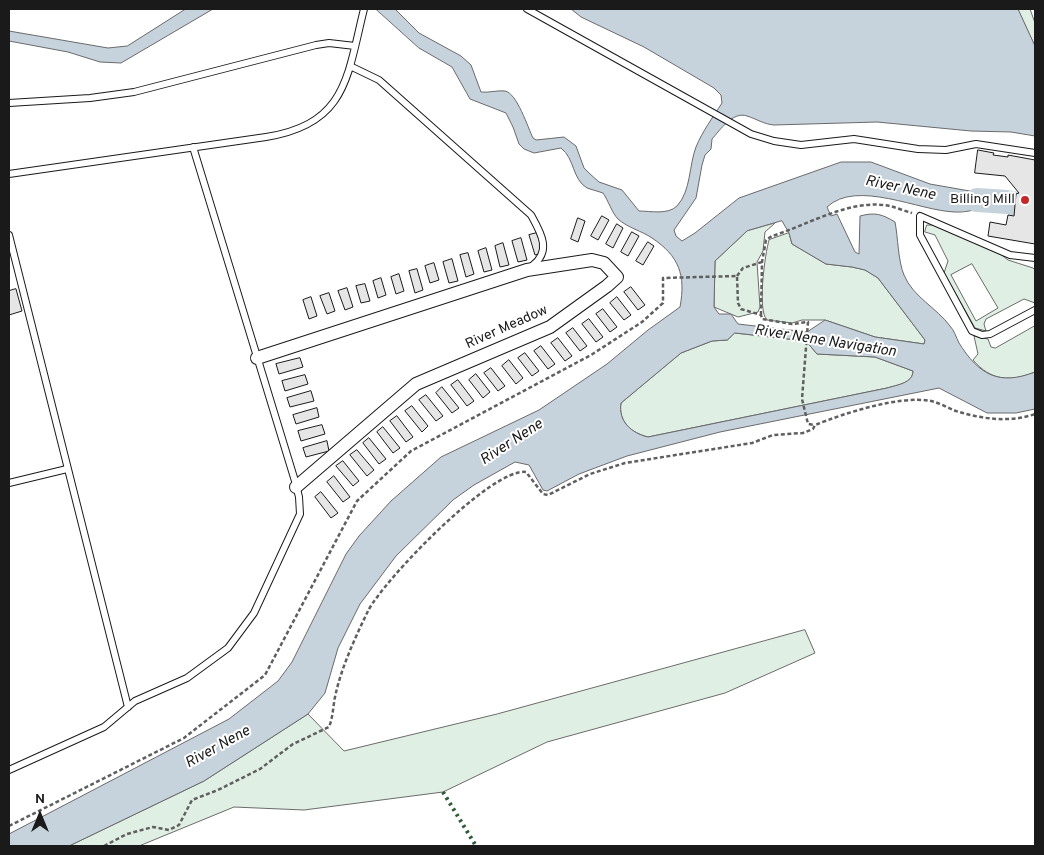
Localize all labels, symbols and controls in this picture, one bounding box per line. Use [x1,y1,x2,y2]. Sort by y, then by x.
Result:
water label: River Nene [863,173,937,205]
place label: Billing Mill [950,192,1015,208]
marker: Billing Mill [1019,194,1031,206]
street label: River Meadow [463,302,551,354]
water label: River Nene Navigation [753,322,897,362]
water label: River Nene [477,416,547,470]
water label: River Nene [182,723,254,773]
north arrow [15,790,65,840]
text: N [35,791,45,808]

